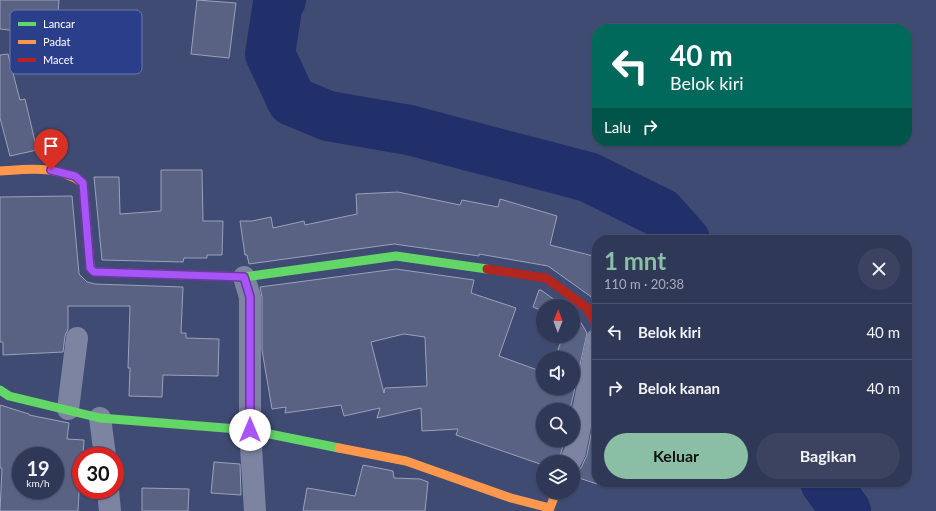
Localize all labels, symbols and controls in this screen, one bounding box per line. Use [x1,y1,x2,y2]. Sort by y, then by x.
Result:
legend [10,10,142,74]
text: Lancar [43,17,75,30]
text: Padat [43,35,70,48]
text: 40 m [670,38,733,72]
icon: left [604,40,656,92]
text: Macet [43,53,73,66]
text: Belok kiri [670,72,744,94]
icon: right [639,116,661,138]
text: Lalu [604,118,631,136]
pin [34,129,68,170]
icon: arrive [40,135,62,157]
text: 1 mnt [604,246,666,275]
button: close [858,248,900,290]
text: 110 m · 20:38 [604,276,684,292]
north arrow [536,299,580,343]
map controls [536,299,580,499]
icon: left [604,321,626,343]
text: Belok kiri [638,323,701,341]
text: 40 m [866,323,900,341]
button: sound [536,351,580,395]
icon: right [604,377,626,399]
text: Belok kanan [638,379,720,397]
text: 40 m [866,379,900,397]
button: search [536,403,580,447]
position arrow [229,409,271,451]
button: Keluar [604,433,748,479]
button: Bagikan [756,433,900,479]
speed limit sign: 30 [72,447,124,499]
button: layers [536,455,580,499]
text: 19 [26,456,50,480]
text: km/h [26,477,50,489]

